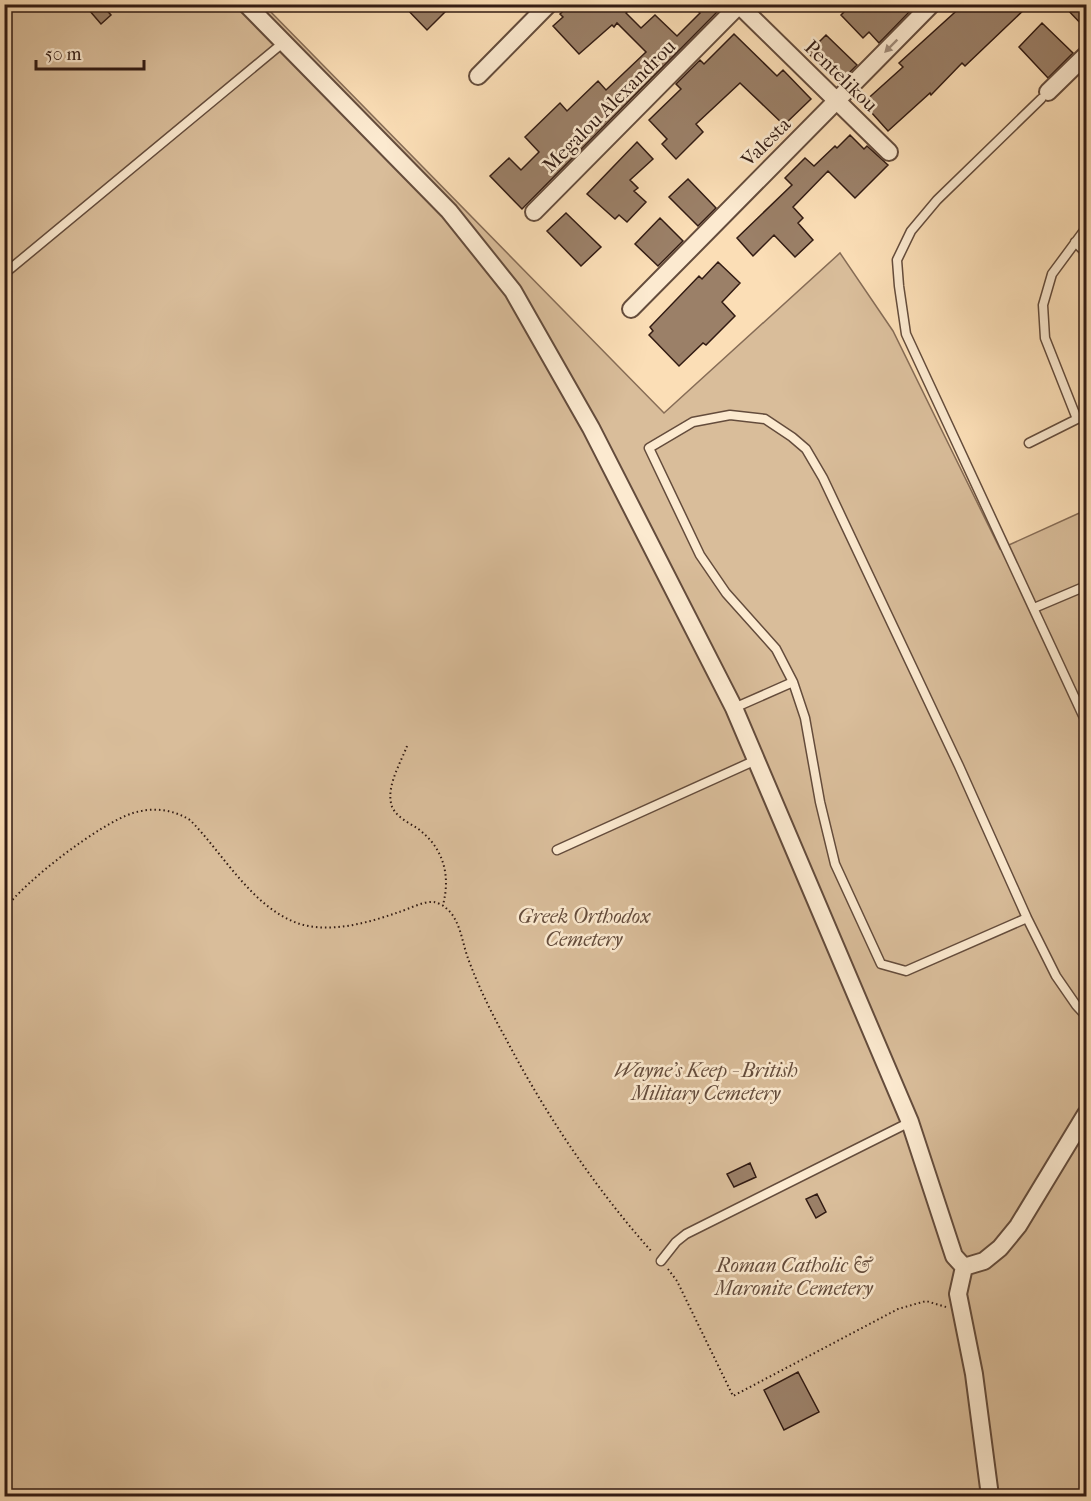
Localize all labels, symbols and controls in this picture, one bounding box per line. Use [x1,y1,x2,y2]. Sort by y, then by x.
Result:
scale bar [36,33,144,71]
street label: Megalou Alexandrou [538,34,681,177]
street label: Pentelikou [800,36,883,117]
one-way arrow [884,38,898,53]
text: 50 m [45,44,82,65]
street label: Valesta [736,112,796,172]
park label: Greek Orthodox Cemetery [518,905,651,951]
park label: Wayne's Keep - British Military Cemetery [614,1059,798,1105]
park label: Roman Catholic & Maronite Cemetery [713,1254,874,1300]

